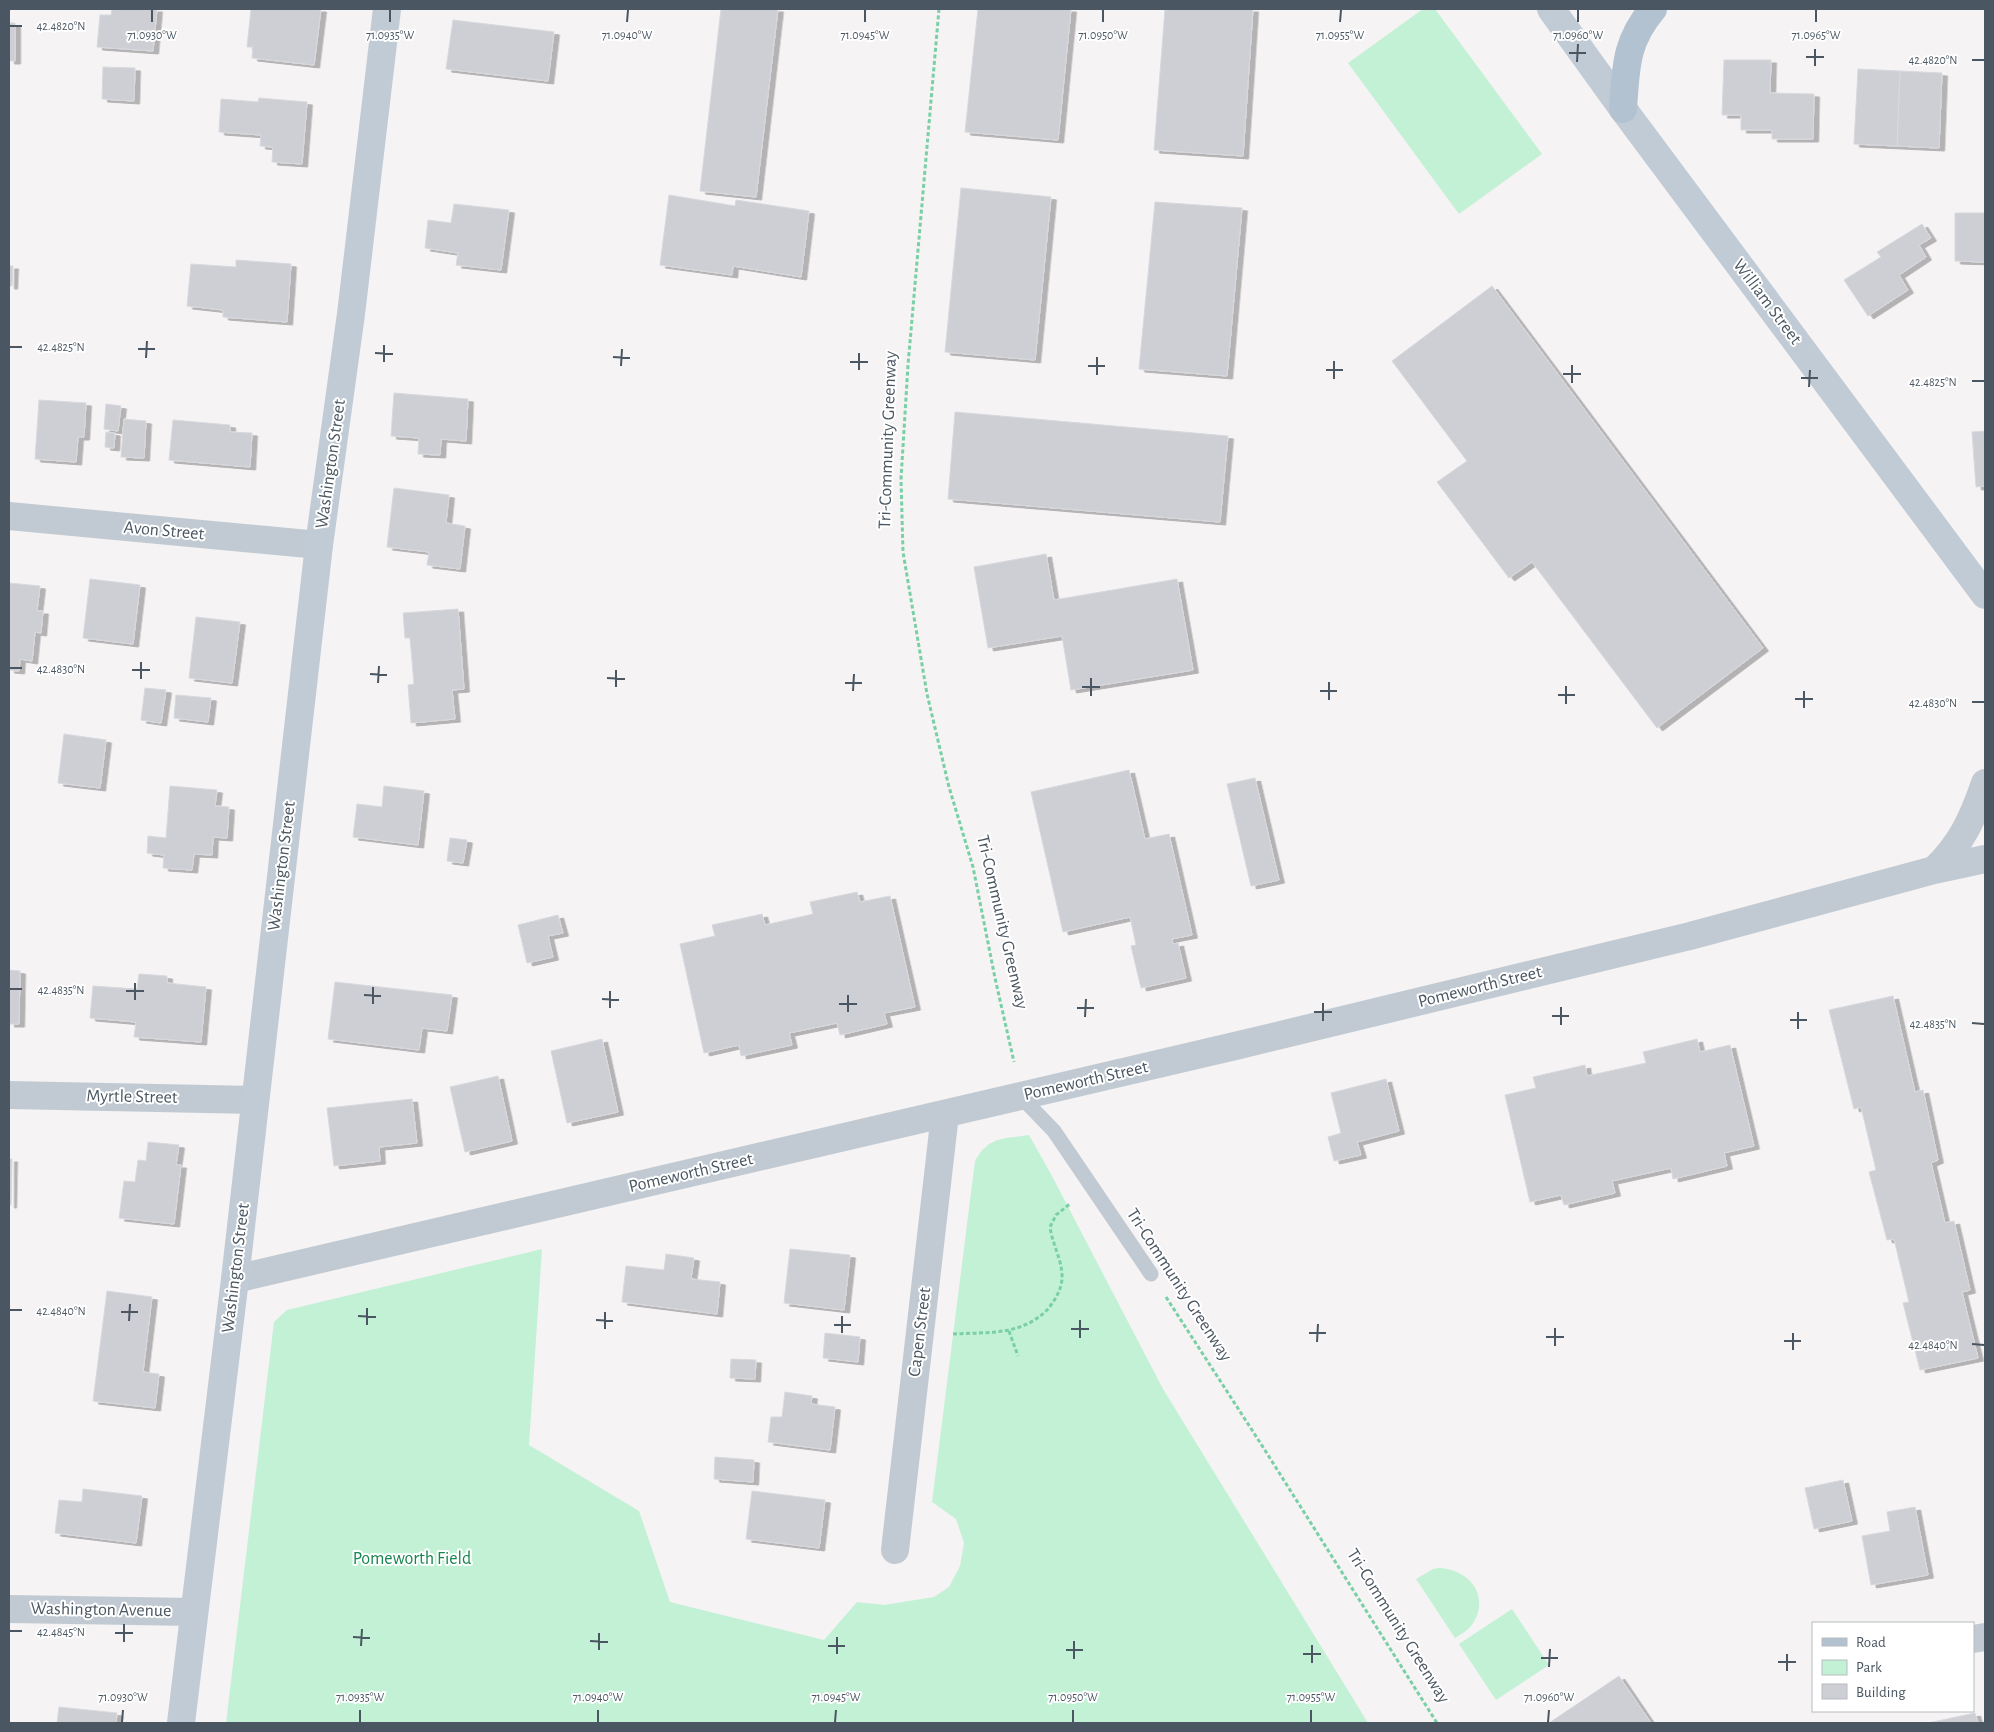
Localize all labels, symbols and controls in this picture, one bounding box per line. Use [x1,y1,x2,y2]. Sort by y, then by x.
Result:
text: 42.4820°N [37,20,85,32]
text: 71.0930°W [127,29,177,41]
text: 71.0935°W [366,29,414,41]
text: 71.0940°W [602,29,652,41]
text: 71.0945°W [840,29,890,41]
text: 71.0950°W [1078,29,1128,41]
text: 71.0955°W [1316,29,1364,41]
text: 71.0960°W [1553,29,1603,41]
text: 71.0965°W [1792,29,1841,41]
text: 42.4820°N [1909,54,1957,66]
street label: William Street [1729,256,1805,348]
text: 42.4825°N [37,341,85,353]
street label: Tri-Community Greenway [876,350,900,529]
text: 42.4825°N [1909,376,1957,388]
street label: Washington Street [313,398,349,530]
street label: Avon Street [123,519,205,544]
text: 42.4830°N [37,663,85,675]
text: 42.4830°N [1909,697,1957,709]
street label: Washington Street [265,800,299,932]
street label: Tri-Community Greenway [973,833,1031,1011]
street label: Pomeworth Street [1416,963,1544,1011]
text: 42.4835°N [37,984,85,996]
text: 42.4835°N [1909,1018,1957,1030]
street label: Pomeworth Street [1022,1058,1150,1104]
street label: Myrtle Street [86,1087,178,1107]
street label: Pomeworth Street [627,1150,755,1196]
street label: Washington Street [219,1202,253,1334]
street label: Tri-Community Greenway [1123,1205,1235,1365]
street label: Capen Street [906,1286,934,1378]
text: 42.4840°N [36,1305,86,1317]
text: 42.4840°N [1908,1339,1958,1351]
street label: Tri-Community Greenway [1343,1546,1453,1707]
park label: Pomeworth Field [353,1550,471,1568]
street label: Washington Avenue [30,1600,172,1620]
legend [1812,1622,1974,1712]
text: 42.4845°N [37,1626,85,1638]
text: Road [1856,1635,1886,1650]
text: Park [1856,1660,1882,1675]
text: Building [1856,1685,1906,1700]
text: 71.0930°W [98,1691,148,1703]
text: 71.0935°W [336,1691,384,1703]
text: 71.0940°W [573,1691,623,1703]
text: 71.0945°W [811,1691,861,1703]
text: 71.0950°W [1048,1691,1098,1703]
text: 71.0955°W [1287,1691,1335,1703]
text: 71.0960°W [1524,1691,1574,1703]

